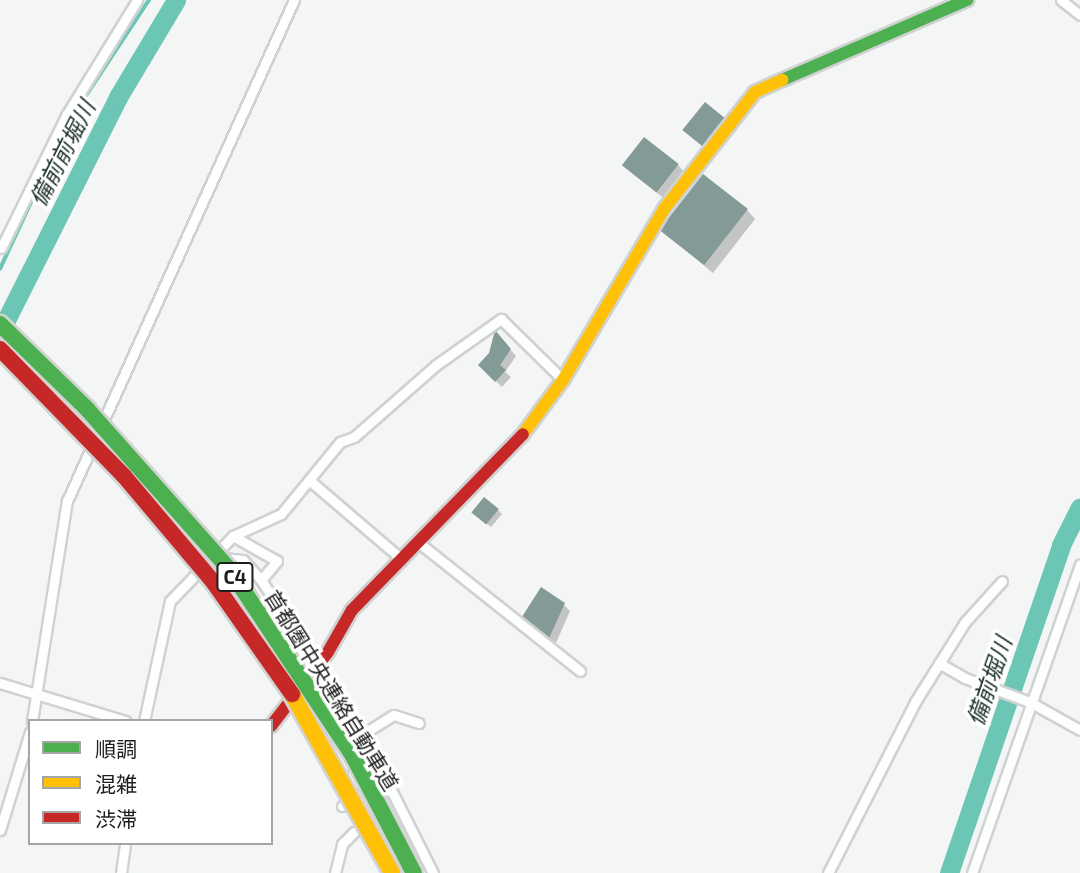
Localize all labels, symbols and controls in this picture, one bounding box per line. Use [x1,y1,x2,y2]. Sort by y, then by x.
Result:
water label: 備前前堀川 [24,96,100,210]
road number: C4 [216,562,254,592]
street label: 首都圏中央連絡自動車道 [260,585,404,795]
water label: 備前堀川 [961,633,1017,729]
legend [28,719,273,845]
text: 順調 [95,736,137,761]
text: 混雑 [95,771,137,796]
text: 渋滞 [95,806,137,831]

